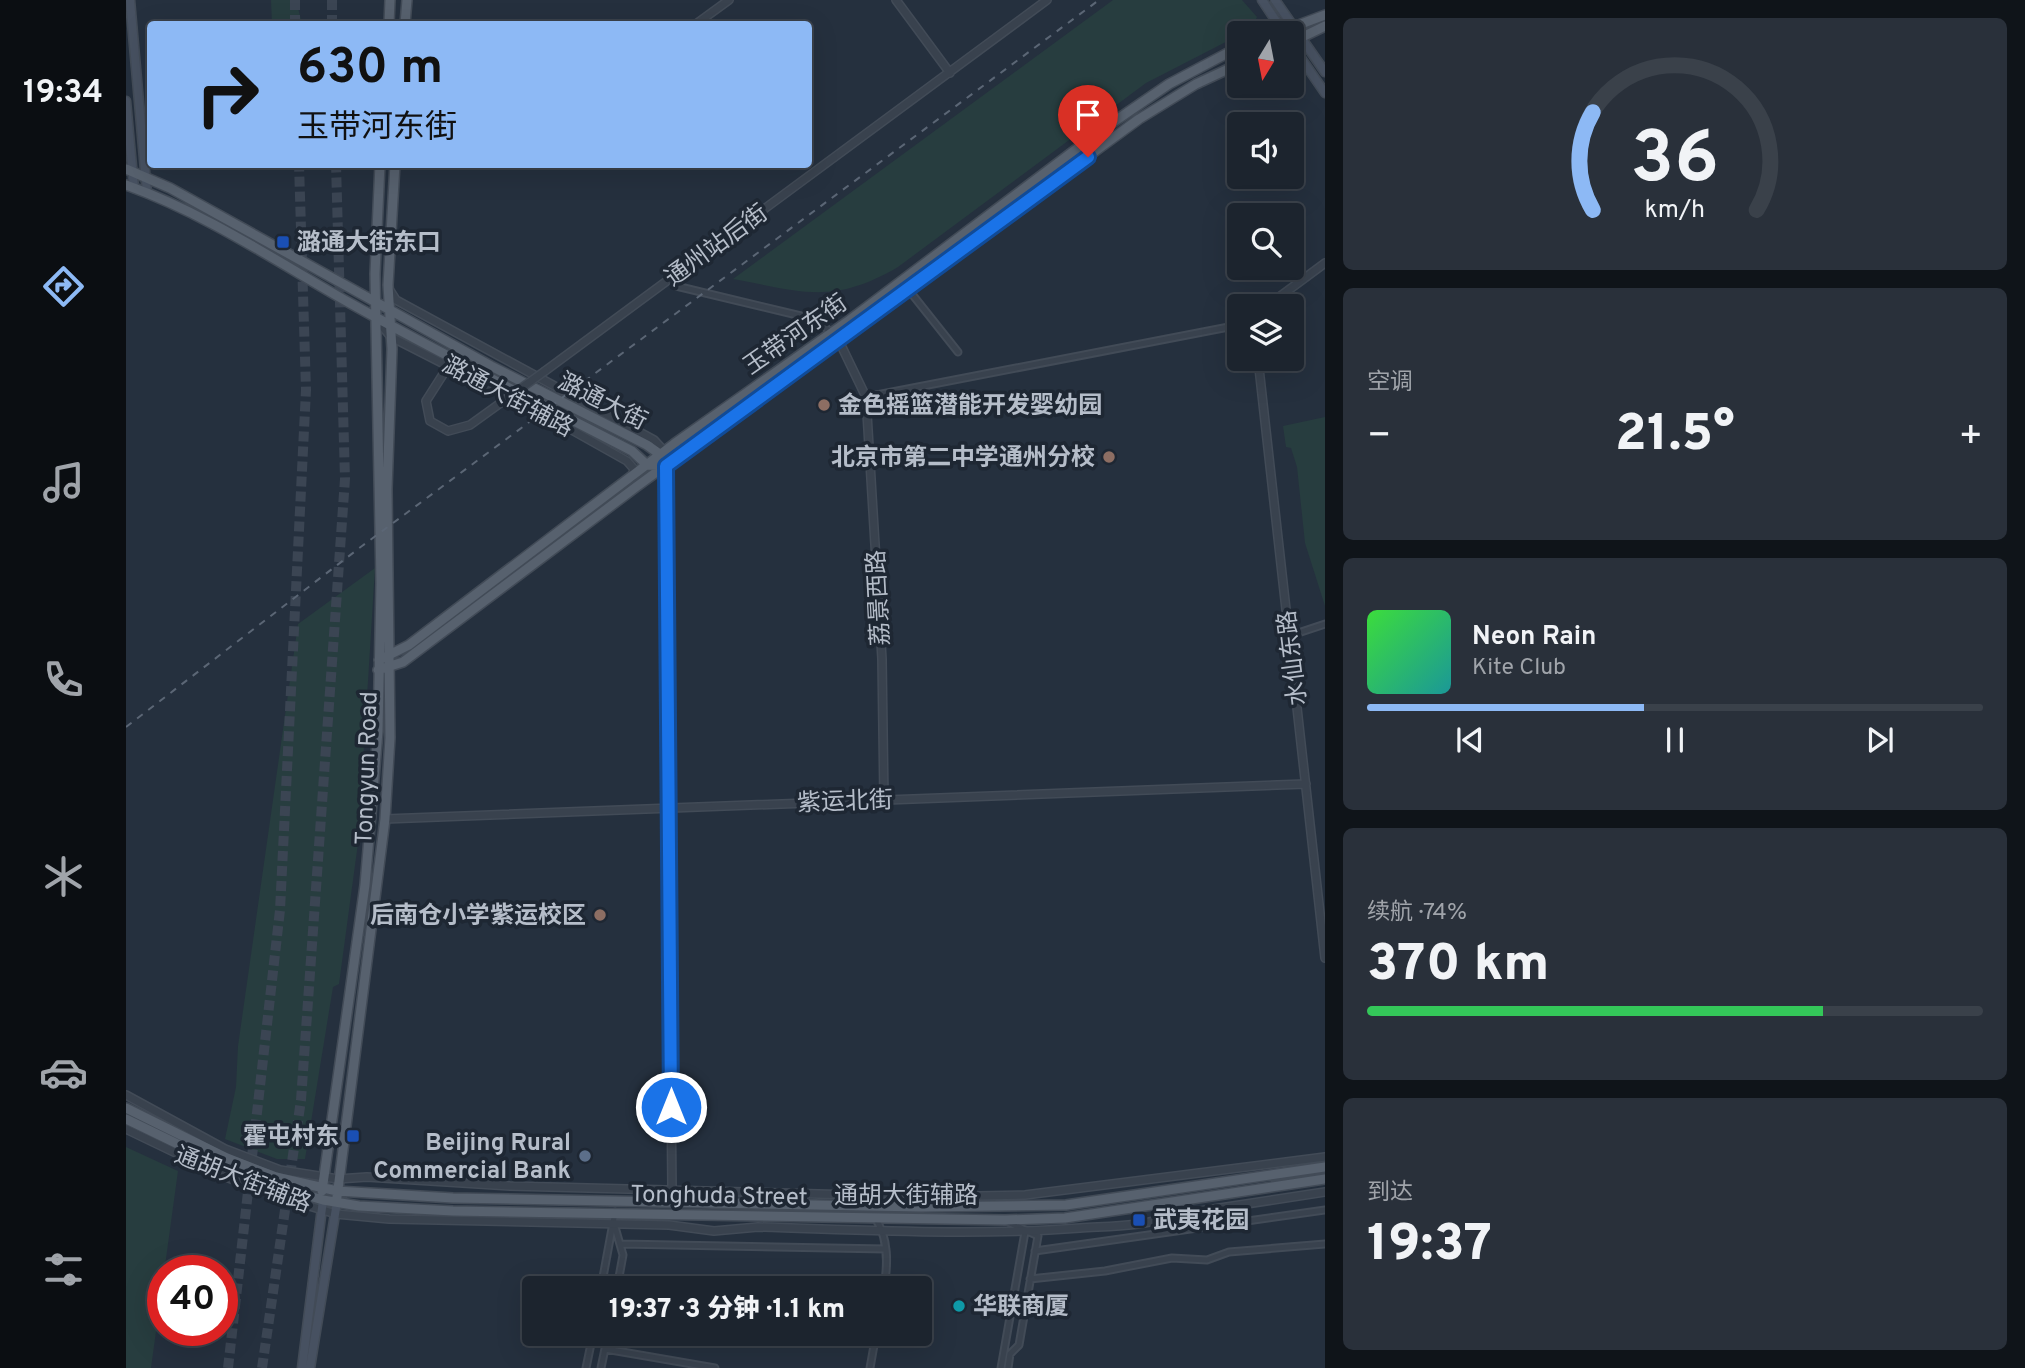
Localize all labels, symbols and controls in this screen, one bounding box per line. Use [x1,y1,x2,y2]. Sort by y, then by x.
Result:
north arrow [1227,21,1304,98]
map controls [1227,21,1304,371]
text: 630 m [297,39,443,101]
icon: right [182,49,273,140]
text: 19:34 [23,74,103,114]
pin [1058,85,1118,157]
icon: arrive [1069,96,1107,134]
text: 玉带河东街 [297,109,457,149]
button: sound [1227,112,1304,189]
text: 36 [1631,116,1719,208]
text: km/h [1645,195,1705,227]
street label: 通州站后街 [660,199,775,294]
button: search [1227,203,1304,280]
place label: 潞通大街东口 [297,229,441,259]
marker: 潞通大街东口 [275,234,291,250]
icon: directions [39,262,88,311]
street label: 玉带河东街 [738,289,854,382]
button: layers [1227,294,1304,371]
street label: 潞通大街辅路 [436,351,578,445]
street label: 潞通大街 [553,368,652,438]
text: 空调 [1367,369,1413,398]
place label: 金色摇篮潜能开发婴幼园 [838,392,1102,422]
marker: 金色摇篮潜能开发婴幼园 [816,397,832,413]
text: 21.5° [1615,403,1735,469]
text: − [1367,413,1392,462]
text: + [1958,413,1983,462]
place label: 北京市第二中学通州分校 [831,444,1095,474]
marker: 北京市第二中学通州分校 [1101,449,1117,465]
icon: music [39,458,88,507]
street label: 荔景西路 [863,549,897,647]
street label: 水仙东路 [1273,608,1315,707]
text: Neon Rain [1472,621,1597,654]
text: Kite Club [1472,654,1566,683]
icon: phone [39,655,88,704]
street label: Tongyun Road [350,691,386,845]
icon: previous [1451,721,1489,759]
icon: pause [1656,721,1694,759]
icon: next [1861,721,1899,759]
street label: 紫运北街 [797,786,894,820]
icon: climate [39,852,88,901]
text: 续航 · 74% [1367,899,1467,928]
place label: 后南仓小学紫运校区 [370,902,586,932]
marker: 后南仓小学紫运校区 [592,907,608,923]
text: 370 km [1367,933,1549,999]
icon: car [39,1048,88,1097]
position arrow [634,1070,708,1144]
place label: 霍屯村东 [243,1123,339,1153]
marker: 霍屯村东 [345,1128,361,1144]
place label: Beijing Rural Commercial Bank [373,1129,571,1187]
street label: 通胡大街辅路 [170,1141,315,1221]
marker: Beijing Rural Commercial Bank [577,1148,593,1164]
text: 到达 [1367,1179,1413,1208]
street label: Tonghuda Street [630,1180,808,1214]
street label: 通胡大街辅路 [834,1182,978,1212]
place label: 武夷花园 [1153,1207,1249,1237]
marker: 武夷花园 [1131,1212,1147,1228]
text: 19:37 [1367,1213,1492,1279]
icon: filters [39,1245,88,1294]
speed limit sign: 40 [147,1255,238,1346]
place label: 华联商厦 [973,1293,1069,1323]
text: 19:37 · 3 分钟 · 1.1 km [609,1294,845,1327]
marker: 华联商厦 [951,1298,967,1314]

